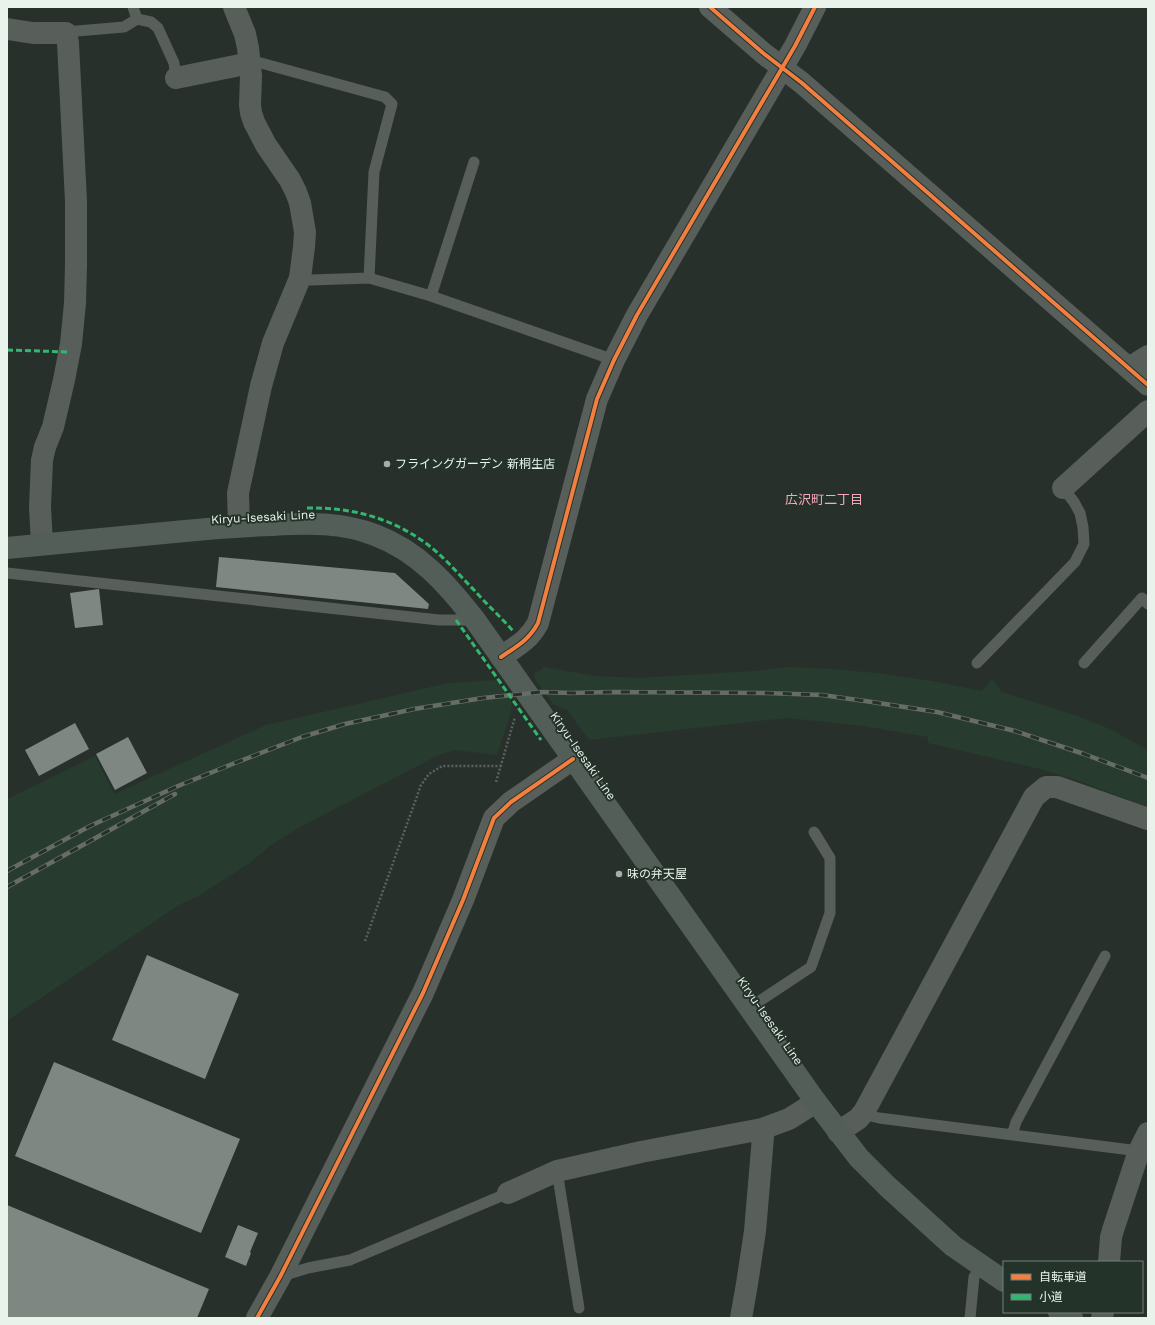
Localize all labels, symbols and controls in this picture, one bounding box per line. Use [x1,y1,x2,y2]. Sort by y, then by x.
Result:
place label: フライングガーデン 新桐生店 [395,457,555,471]
marker: フライングガーデン 新桐生店 [382,459,392,469]
district label: 広沢町二丁目 [785,492,863,507]
street label: Kiryu-Isesaki Line [211,507,316,527]
street label: Kiryu-Isesaki Line [547,709,619,803]
place label: 味の弁天屋 [627,867,687,881]
marker: 味の弁天屋 [614,869,624,879]
street label: Kiryu-Isesaki Line [734,974,806,1068]
legend [1003,1261,1143,1313]
text: 自転車道 [1039,1270,1087,1284]
text: 小道 [1039,1290,1063,1304]

